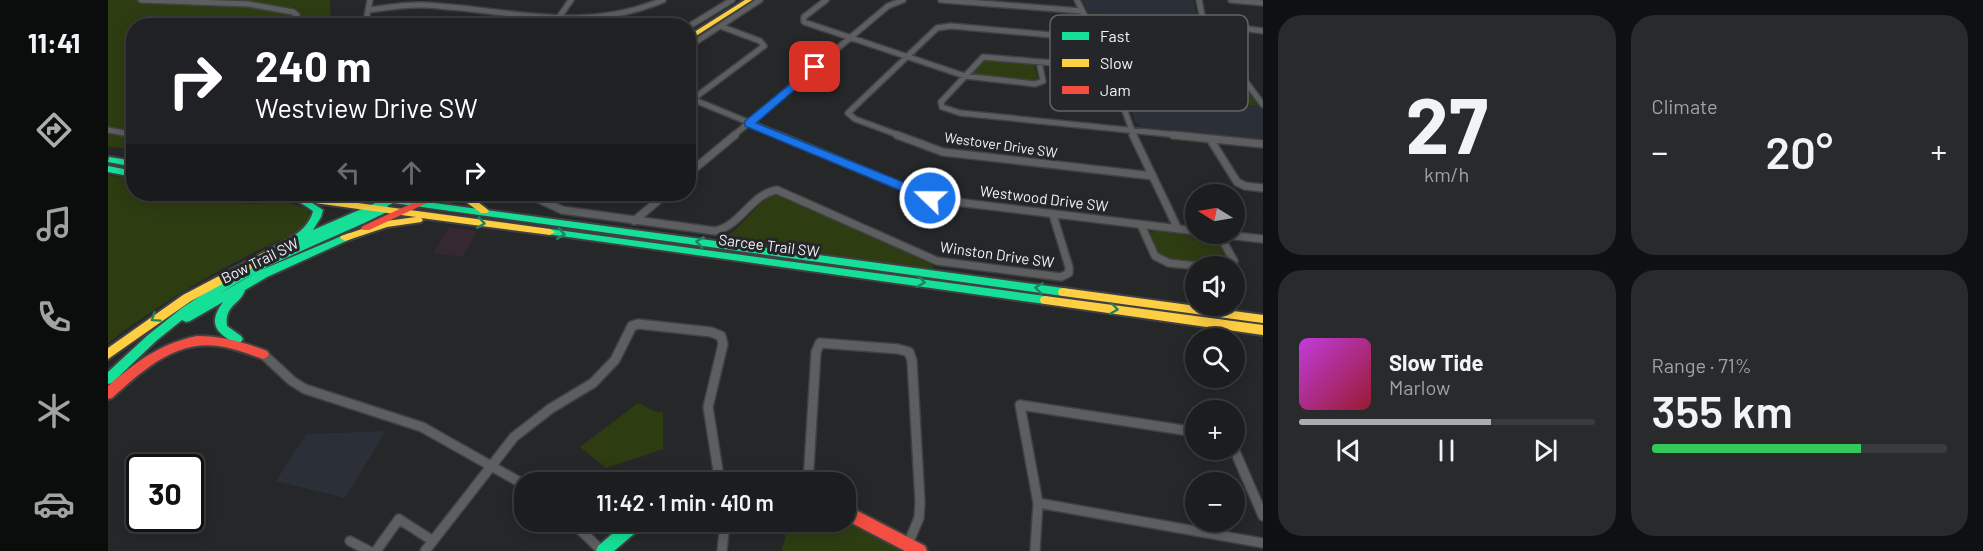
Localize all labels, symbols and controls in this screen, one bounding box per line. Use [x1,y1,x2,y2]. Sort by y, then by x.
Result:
legend [1050,15,1248,111]
text: 11:41 [28,26,80,58]
text: Fast [1100,26,1130,45]
text: 240 m [255,40,371,90]
pin [789,41,840,92]
icon: right [156,42,234,120]
icon: arrive [798,50,831,83]
text: Slow [1100,53,1133,72]
text: 27 [1406,76,1488,170]
text: Jam [1100,80,1131,99]
text: Westview Drive SW [255,91,478,123]
text: Climate [1652,94,1718,118]
icon: directions [33,109,75,151]
text: 20° [1766,124,1833,178]
street label: Westover Drive SW [943,128,1059,161]
text: − [1652,131,1668,171]
text: + [1931,131,1947,171]
icon: left [332,156,365,189]
icon: ahead [395,156,428,189]
icon: right [458,156,491,189]
text: km/h [1424,162,1469,186]
position arrow [898,166,962,230]
street label: Westwood Drive SW [979,181,1109,215]
north arrow [1185,184,1245,244]
map controls [1185,184,1245,532]
icon: music [33,203,75,245]
one-way arrow [477,216,486,229]
one-way arrow [557,227,566,239]
street label: Sarcee Trail SW [718,230,821,260]
street label: Bow Trail SW [218,234,301,287]
one-way arrow [695,236,704,248]
street label: Winston Drive SW [939,237,1055,271]
button: sound [1185,256,1245,316]
one-way arrow [916,276,926,288]
one-way arrow [1034,283,1043,295]
icon: phone [33,296,75,338]
one-way arrow [1109,302,1119,314]
one-way arrow [150,311,161,322]
button: search [1185,328,1245,388]
text: Slow Tide [1389,349,1484,375]
text: Range · 71% [1652,353,1752,377]
text: Marlow [1389,375,1450,399]
text: 355 km [1652,383,1793,437]
icon: climate [33,390,75,432]
button: + [1185,400,1245,460]
icon: previous [1332,434,1365,467]
icon: pause [1430,434,1463,467]
icon: next [1529,434,1562,467]
speed limit sign: 30 [126,454,204,532]
button: − [1185,472,1245,532]
icon: car [33,483,75,525]
text: 11:42 · 1 min · 410 m [596,489,774,515]

